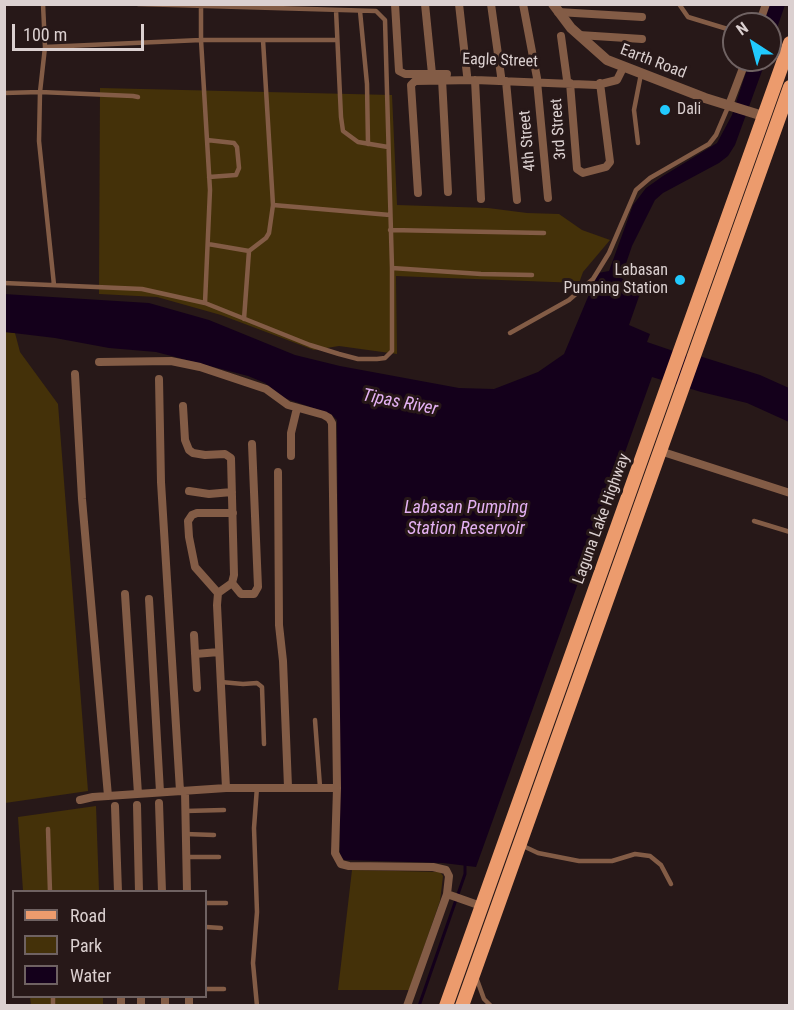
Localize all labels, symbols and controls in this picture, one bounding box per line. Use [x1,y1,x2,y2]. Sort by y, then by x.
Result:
scale bar [15,12,147,50]
north arrow [722,12,782,72]
text: N [733,18,752,39]
text: 100 m [23,24,67,45]
street label: Earth Road [617,41,689,83]
street label: Eagle Street [462,50,538,72]
street label: 3rd Street [547,98,571,160]
place label: Dali [677,100,701,120]
marker: Dali [658,103,672,117]
street label: 4th Street [516,110,540,172]
place label: Labasan Pumping Station [564,261,668,299]
marker: Labasan Pumping Station [673,273,687,287]
water label: Tipas River [361,385,439,421]
street label: Laguna Lake Highway [569,451,635,587]
water label: Labasan Pumping Station Reservoir [404,497,528,540]
legend [12,890,207,998]
text: Road [70,905,106,926]
text: Park [70,935,102,956]
text: Water [70,965,111,986]

